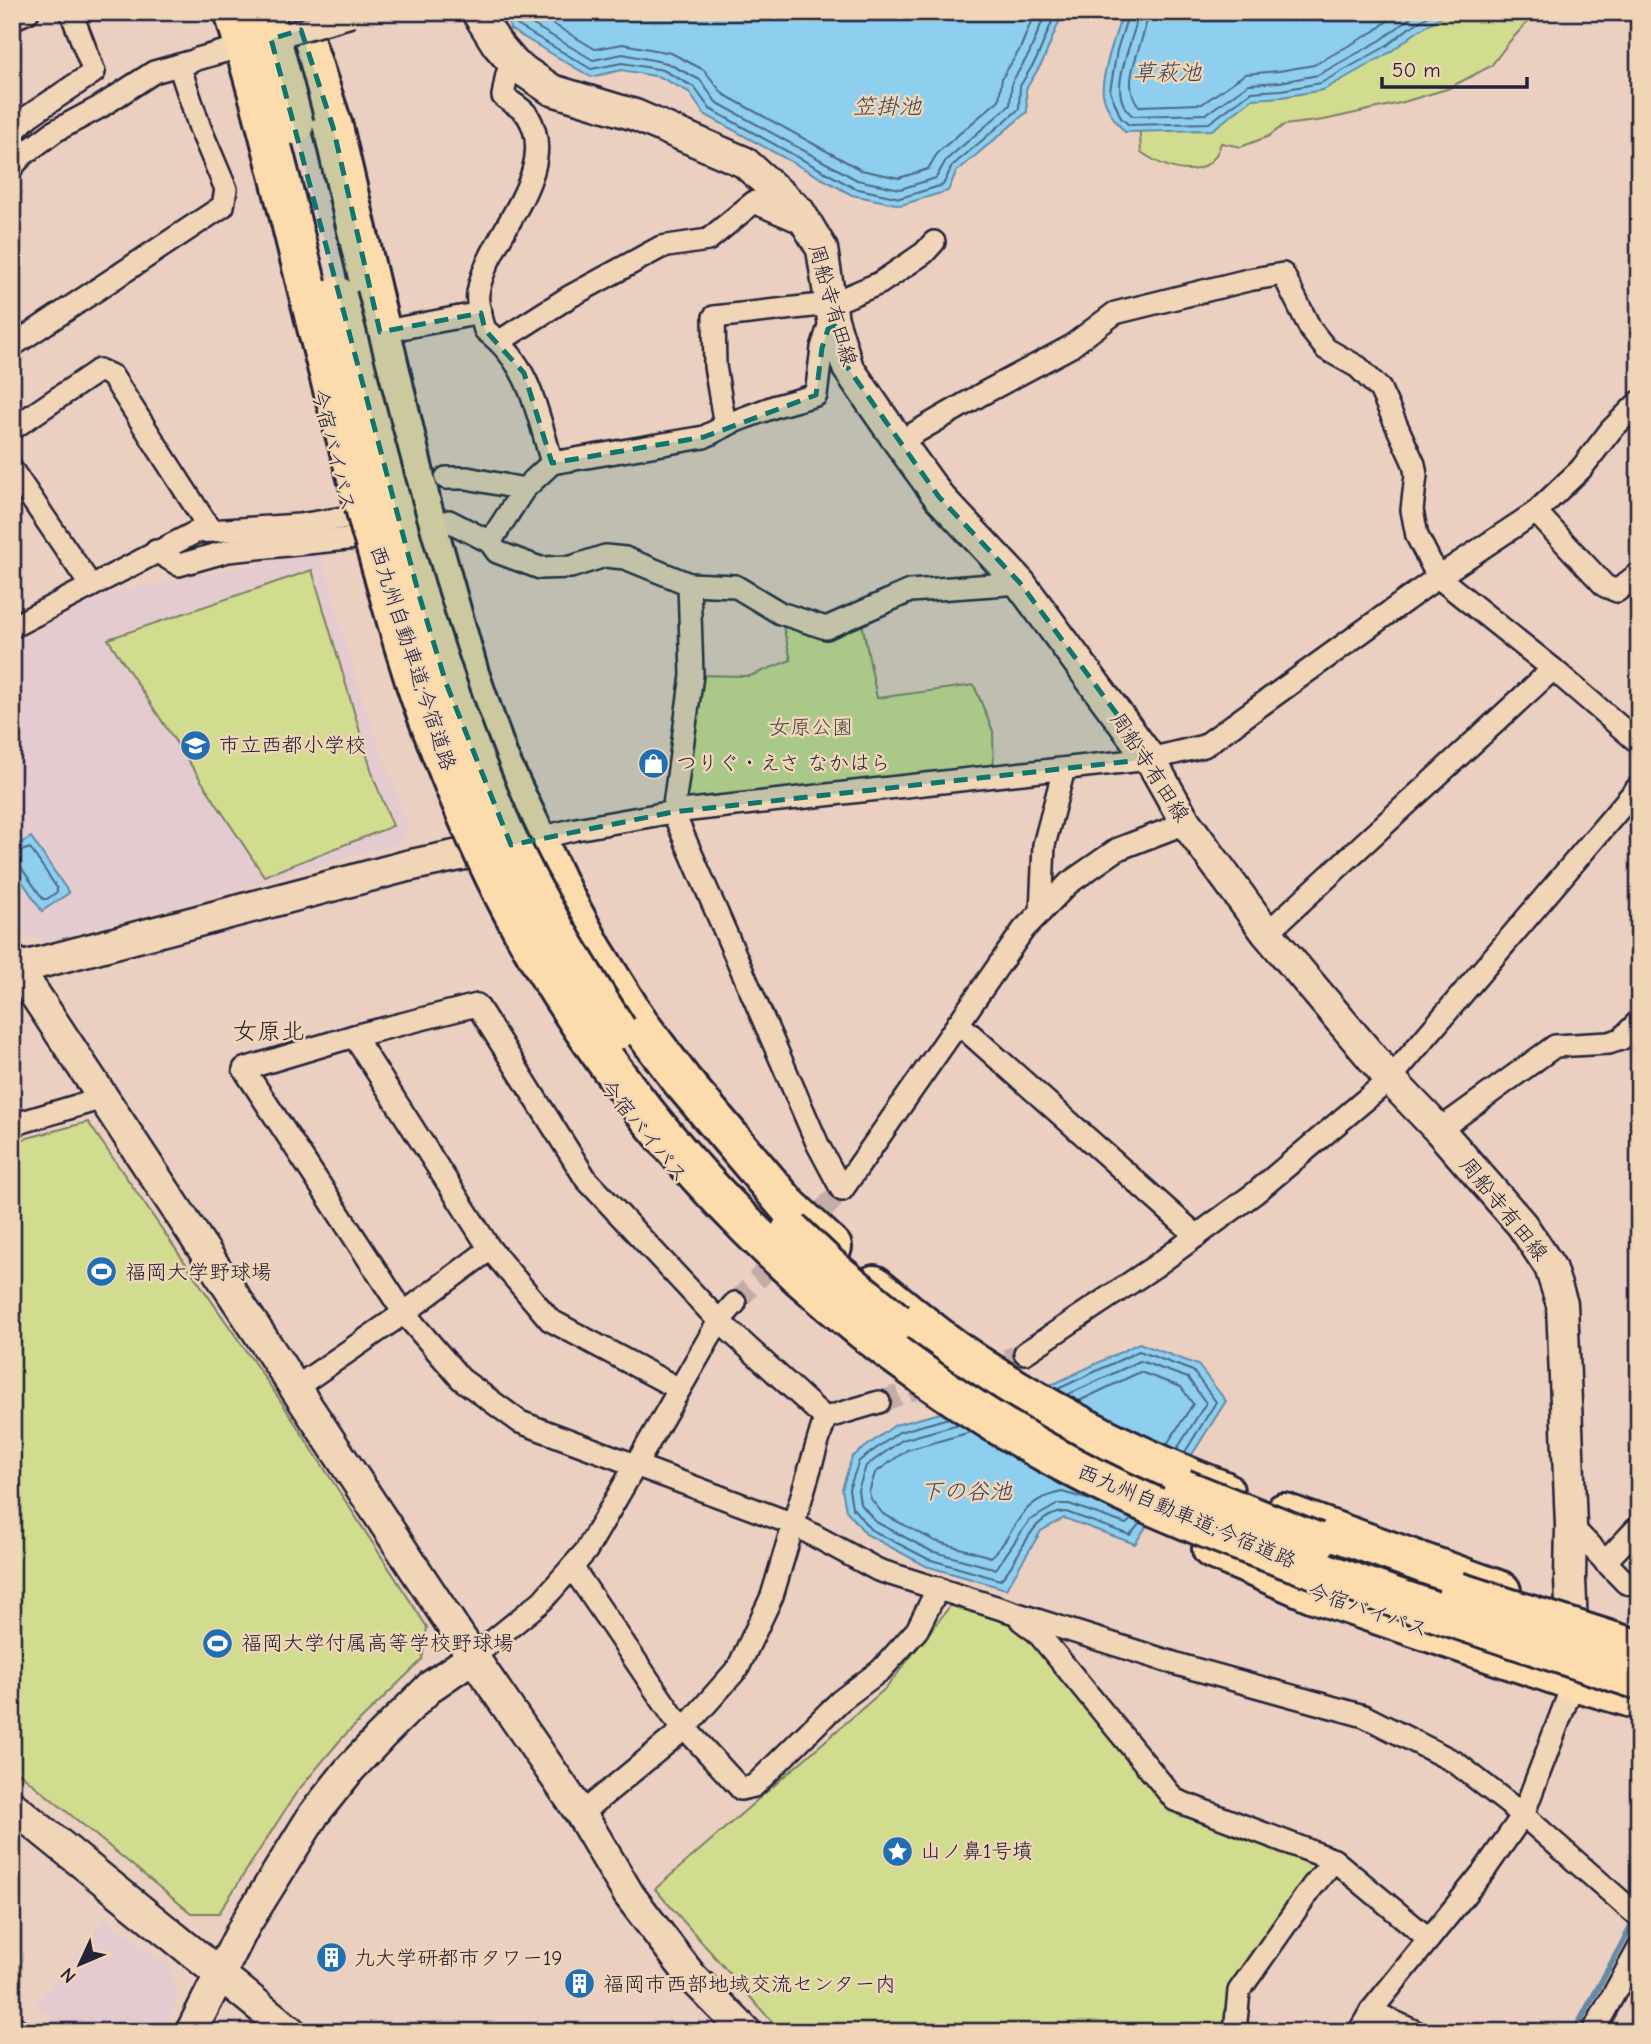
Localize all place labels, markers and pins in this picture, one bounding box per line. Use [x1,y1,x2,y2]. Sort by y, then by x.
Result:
school or university icon: 市立西都小学校 [179,728,213,762]
place label: 市立西都小学校 [219,733,366,757]
shop icon: つりぐ・えさ なかはら [636,746,670,780]
place label: つりぐ・えさ なかはら [676,751,891,775]
sports icon: 福岡大学野球場 [85,1255,119,1289]
place label: 福岡大学野球場 [125,1260,272,1284]
sports icon: 福岡大学付属高等学校野球場 [201,1626,235,1660]
place label: 福岡大学付属高等学校野球場 [241,1631,514,1655]
place icon: 山ノ鼻1号墳 [880,1834,914,1868]
place label: 山ノ鼻1号墳 [920,1839,1033,1863]
building icon: 九大学研都市タワー19 [314,1941,348,1975]
place label: 九大学研都市タワー19 [354,1946,562,1970]
building icon: 福岡市西部地域交流センター内 [563,1967,597,2001]
place label: 福岡市西部地域交流センター内 [603,1972,896,1996]

